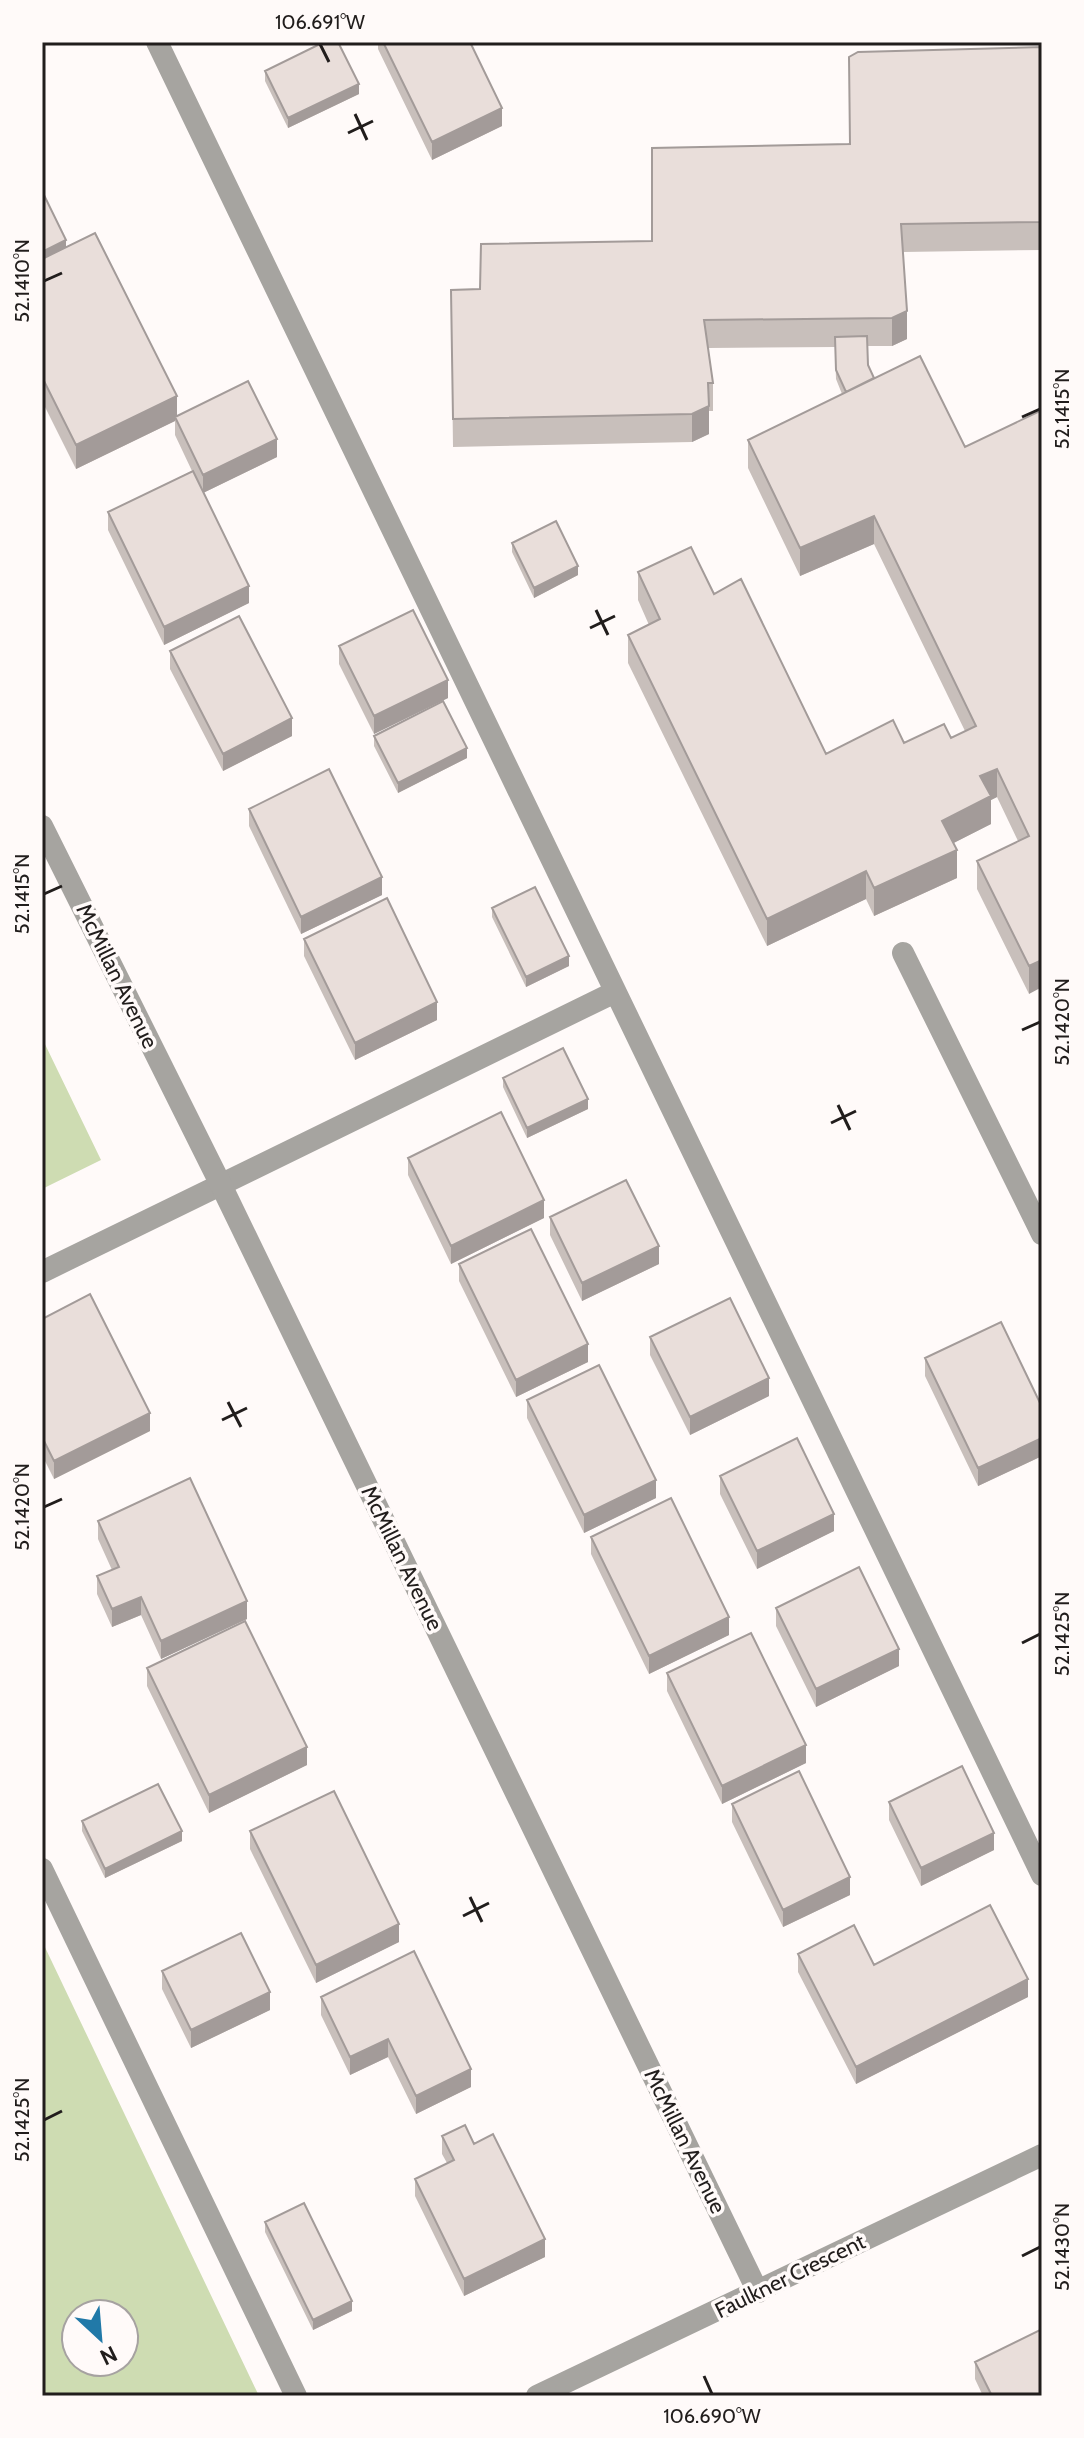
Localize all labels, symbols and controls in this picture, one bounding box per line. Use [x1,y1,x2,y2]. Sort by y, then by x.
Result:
text: 106.691°W [275,10,365,34]
text: 52.1410°N [10,239,34,323]
text: 52.1415°N [1050,369,1074,449]
text: 52.1415°N [10,854,34,934]
street label: McMillan Avenue [70,899,164,1053]
text: 52.1420°N [1050,978,1074,1066]
text: 52.1420°N [10,1463,34,1551]
street label: McMillan Avenue [355,1481,449,1635]
text: 52.1425°N [1050,1592,1074,1676]
street label: McMillan Avenue [638,2064,732,2218]
text: 52.1425°N [10,2078,34,2162]
text: 52.1430°N [1050,2203,1074,2291]
street label: Faulkner Crescent [710,2228,870,2324]
north arrow [60,2298,140,2378]
text: N [96,2340,121,2371]
text: 106.690°W [663,2404,761,2428]

